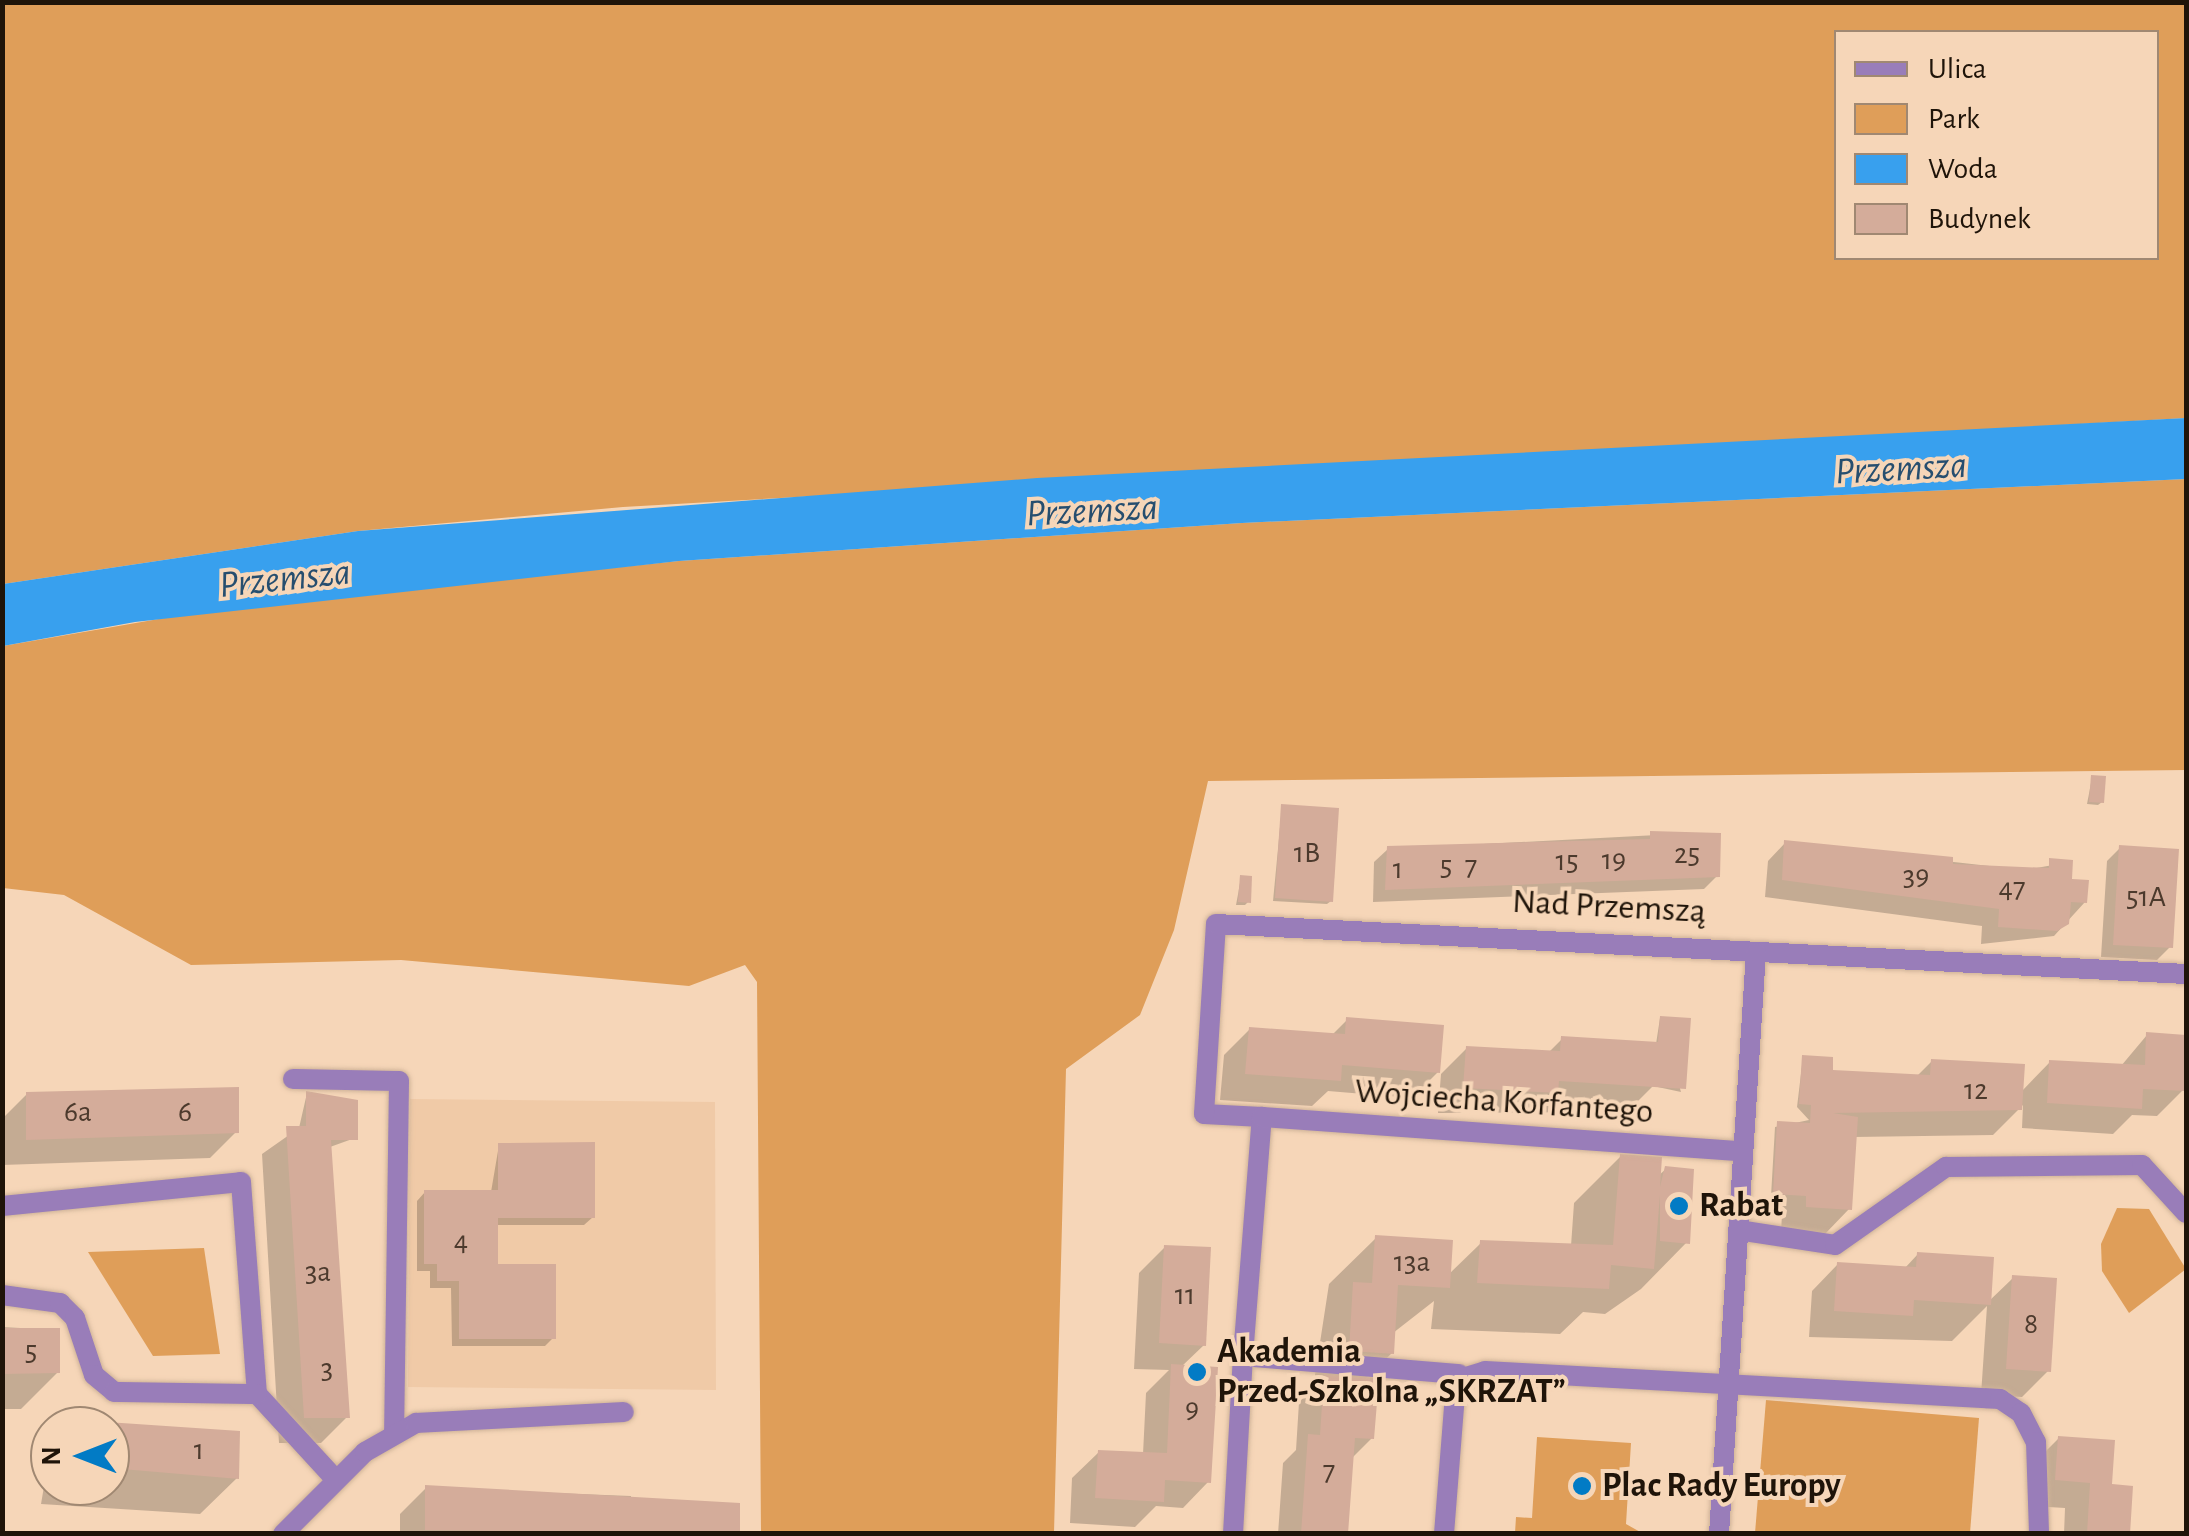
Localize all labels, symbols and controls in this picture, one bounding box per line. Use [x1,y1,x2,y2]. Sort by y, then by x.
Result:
legend [1834,30,2159,260]
text: Ulica [1928,54,1987,84]
text: Park [1928,104,1980,134]
text: Woda [1928,154,1998,184]
text: Budynek [1928,204,2031,234]
water label: Przemsza [1834,444,1968,496]
water label: Przemsza [1025,486,1159,538]
water label: Przemsza [217,550,353,610]
house number: 1B [1294,835,1320,871]
house number: 25 [1674,836,1700,872]
house number: 19 [1602,842,1626,878]
house number: 15 [1556,843,1578,879]
house number: 5 [1440,848,1452,884]
house number: 7 [1465,848,1477,884]
house number: 1 [1393,851,1403,887]
house number: 39 [1903,858,1929,894]
house number: 47 [1999,870,2025,906]
house number: 51A [2126,879,2166,915]
street label: Nad Przemszą [1511,881,1707,933]
street label: Wojciecha Korfantego [1353,1071,1655,1133]
house number: 12 [1964,1072,1988,1108]
house number: 6a [64,1094,92,1130]
house number: 6 [178,1094,192,1130]
place label: Rabat [1699,1185,1783,1227]
marker: Rabat [1668,1195,1690,1217]
house number: 4 [454,1223,468,1259]
house number: 13a [1394,1244,1430,1280]
house number: 3a [305,1254,331,1290]
house number: 11 [1175,1277,1195,1313]
house number: 8 [2024,1306,2038,1342]
place label: Akademia Przed-Szkolna „SKRZAT” [1217,1331,1566,1413]
house number: 5 [25,1333,37,1369]
house number: 3 [321,1351,333,1387]
marker: Akademia Przed-Szkolna „SKRZAT” [1186,1361,1208,1383]
house number: 9 [1185,1391,1199,1427]
north arrow [30,1406,130,1506]
house number: 1 [194,1432,204,1468]
text: N [38,1446,66,1466]
house number: 7 [1323,1453,1335,1489]
place label: Plac Rady Europy [1602,1465,1841,1507]
marker: Plac Rady Europy [1571,1475,1593,1497]

